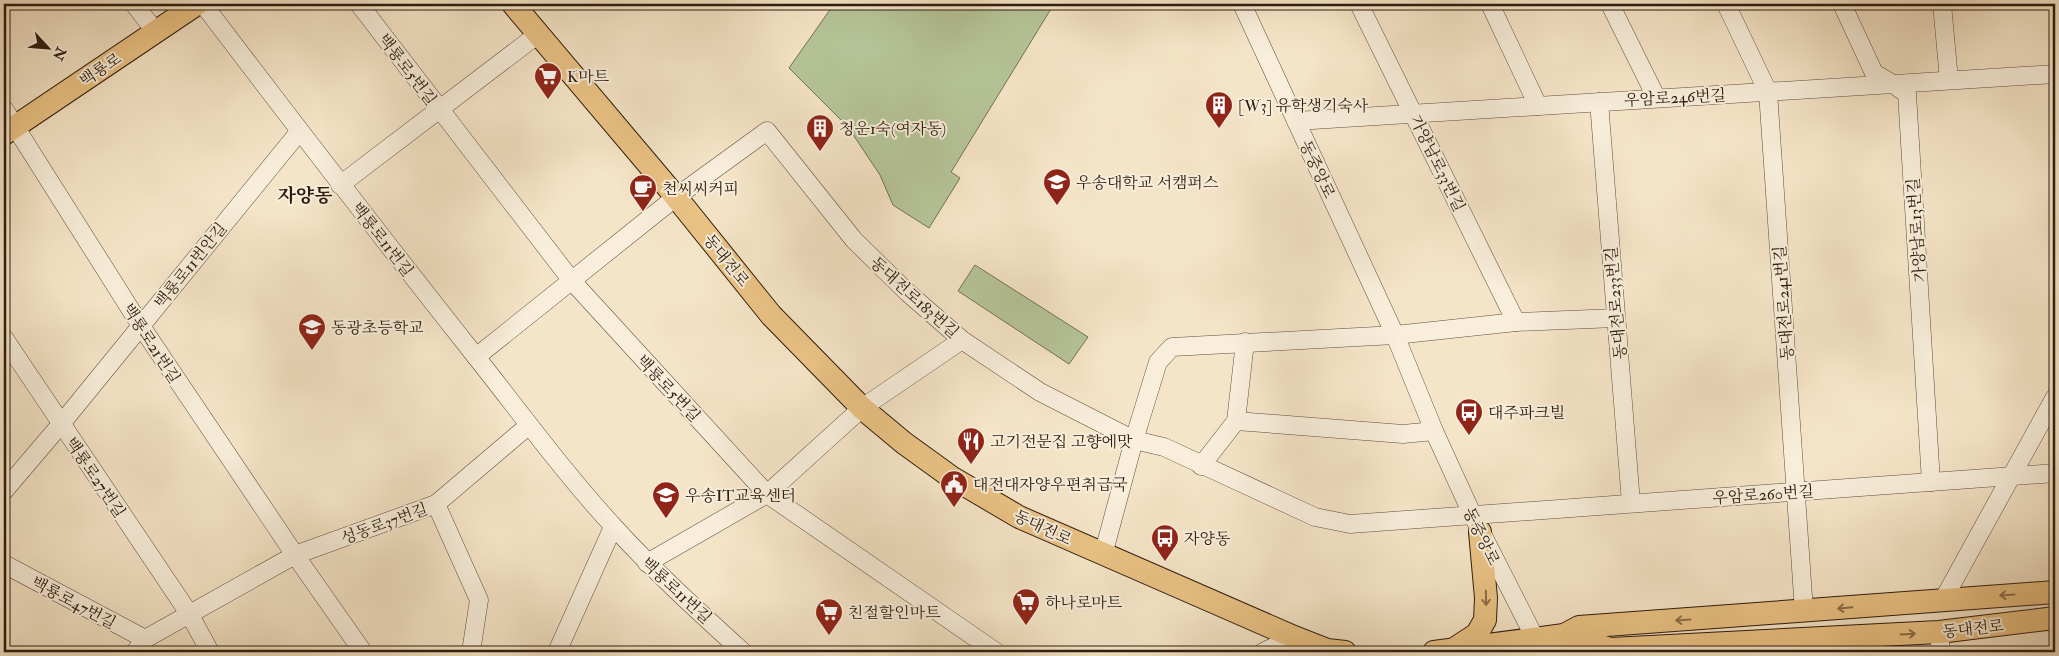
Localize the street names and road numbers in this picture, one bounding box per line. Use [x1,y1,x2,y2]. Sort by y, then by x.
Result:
street label: 백룡로5번길 [374,30,441,109]
street label: 백룡로 [76,48,126,91]
street label: 우암로246번길 [1624,85,1727,111]
street label: 가양남로33번길 [1405,112,1469,215]
street label: 동중앙로 [1295,137,1339,202]
street label: 가양남로13번길 [1903,177,1931,283]
street label: 백룡로11번길 [347,199,417,281]
street label: 백룡로11번안길 [150,219,231,312]
street label: 동대전로 [699,230,754,291]
street label: 동대전로241번길 [1770,245,1798,361]
street label: 동대전로233번길 [1601,246,1631,360]
street label: 동대전로183번길 [866,253,963,343]
street label: 백룡로21번길 [118,300,184,387]
street label: 백룡로5번길 [632,351,704,426]
street label: 백룡로27번길 [61,434,129,522]
street label: 우암로260번길 [1712,481,1814,509]
street label: 성동로37번길 [338,499,430,549]
street label: 동중앙로 [1459,504,1504,569]
street label: 동대전로 [1010,506,1075,550]
street label: 백룡로11번길 [637,553,716,628]
street label: 백룡로47번길 [28,572,119,634]
street label: 동대전로 [1941,616,2005,642]

